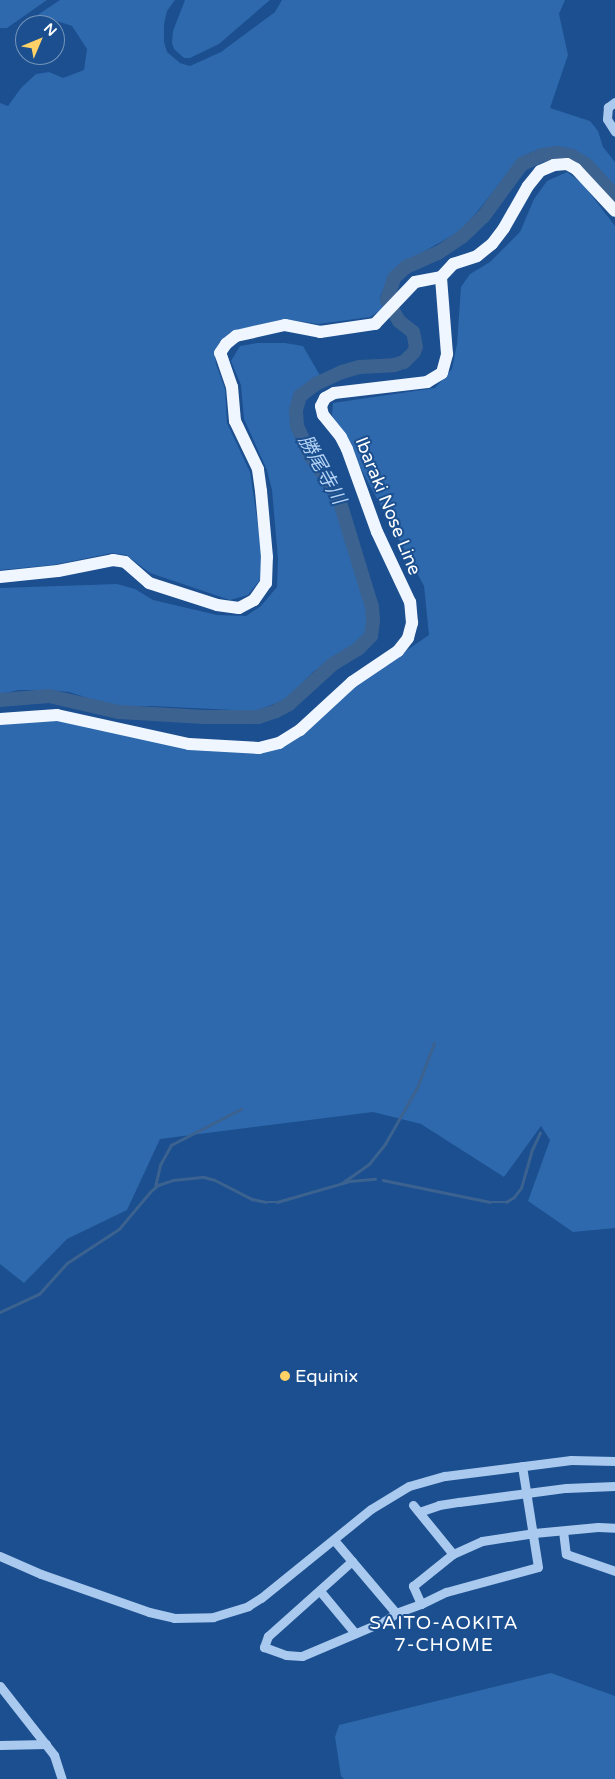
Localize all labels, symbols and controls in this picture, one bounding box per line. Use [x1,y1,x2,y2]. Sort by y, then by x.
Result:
north arrow [15,15,65,65]
text: N [40,20,60,40]
water label: 勝尾寺川 [293,431,349,509]
street label: Ibaraki Nose Line [350,434,426,578]
place label: Equinix [295,1365,358,1387]
marker: Equinix [279,1370,291,1382]
district label: SAITO-AOKITA 7-CHOME [368,1613,520,1657]

